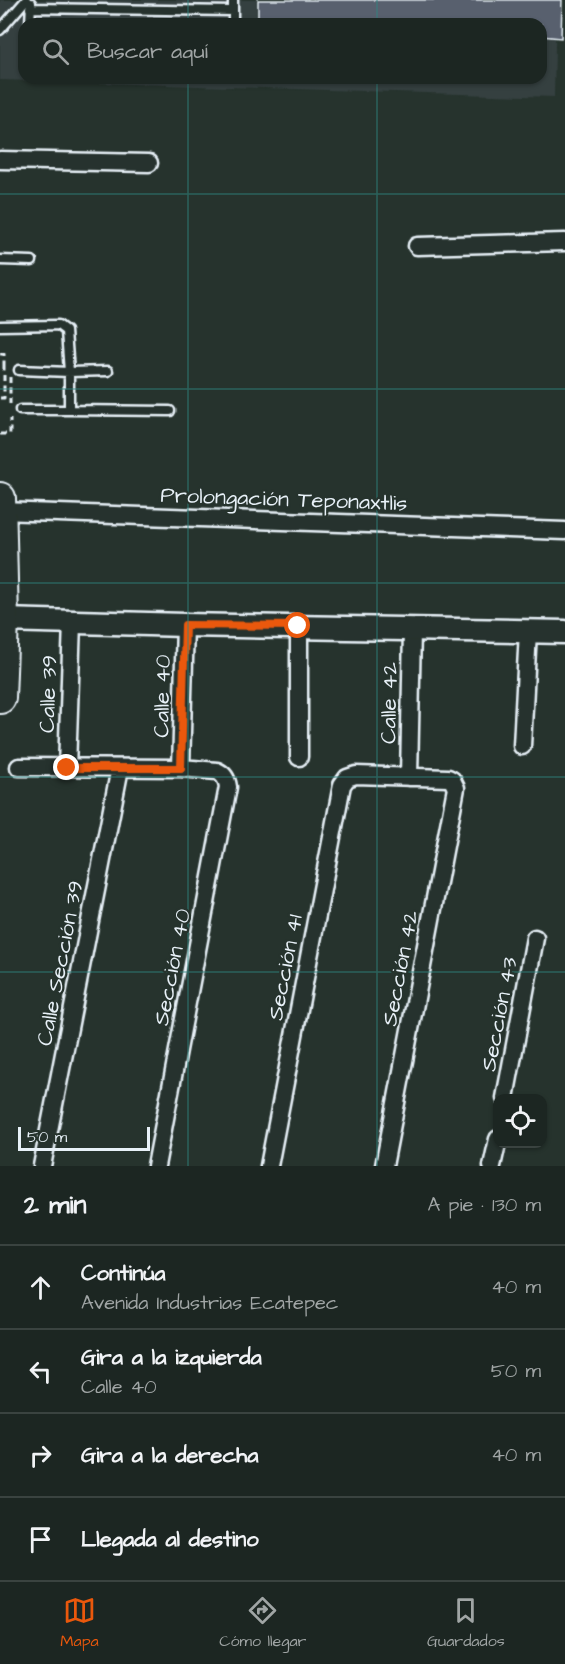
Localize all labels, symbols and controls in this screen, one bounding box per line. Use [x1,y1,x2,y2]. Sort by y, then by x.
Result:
search box [18,18,547,84]
icon: search [39,35,72,68]
text: Buscar aquí [87,36,208,67]
street label: Prolongación Teponaxtlis [160,480,408,520]
route start [284,612,310,638]
street label: Calle 39 [32,654,65,734]
street label: Calle 40 [146,654,179,738]
street label: Calle 42 [373,661,406,744]
route end [53,754,79,780]
street label: Calle Sección 39 [29,878,92,1048]
street label: Sección 40 [146,906,199,1028]
street label: Sección 42 [374,908,427,1029]
street label: Sección 41 [260,912,311,1023]
street label: Sección 43 [473,955,526,1074]
map controls [493,1094,547,1148]
button: locate [493,1094,547,1148]
scale bar [18,1124,150,1152]
text: 50 m [27,1126,67,1148]
text: 2 min [24,1187,86,1223]
text: A pie · 130 m [427,1191,541,1219]
text: Continúa [81,1258,166,1289]
icon: ahead [24,1271,57,1304]
text: 40 m [491,1273,541,1301]
text: Avenida Industrias Ecatepec [81,1289,339,1317]
text: Gira a la izquierda [81,1342,262,1373]
icon: left [24,1355,57,1388]
text: 50 m [491,1357,541,1385]
text: Calle 40 [81,1373,157,1401]
icon: right [24,1439,57,1472]
text: Gira a la derecha [81,1440,258,1471]
text: 40 m [491,1441,541,1469]
icon: arrive [24,1523,57,1556]
text: Llegada al destino [81,1524,259,1555]
tab: Mapa [60,1594,99,1652]
tab: Cómo llegar [219,1594,306,1652]
tab: Guardados [427,1594,505,1652]

